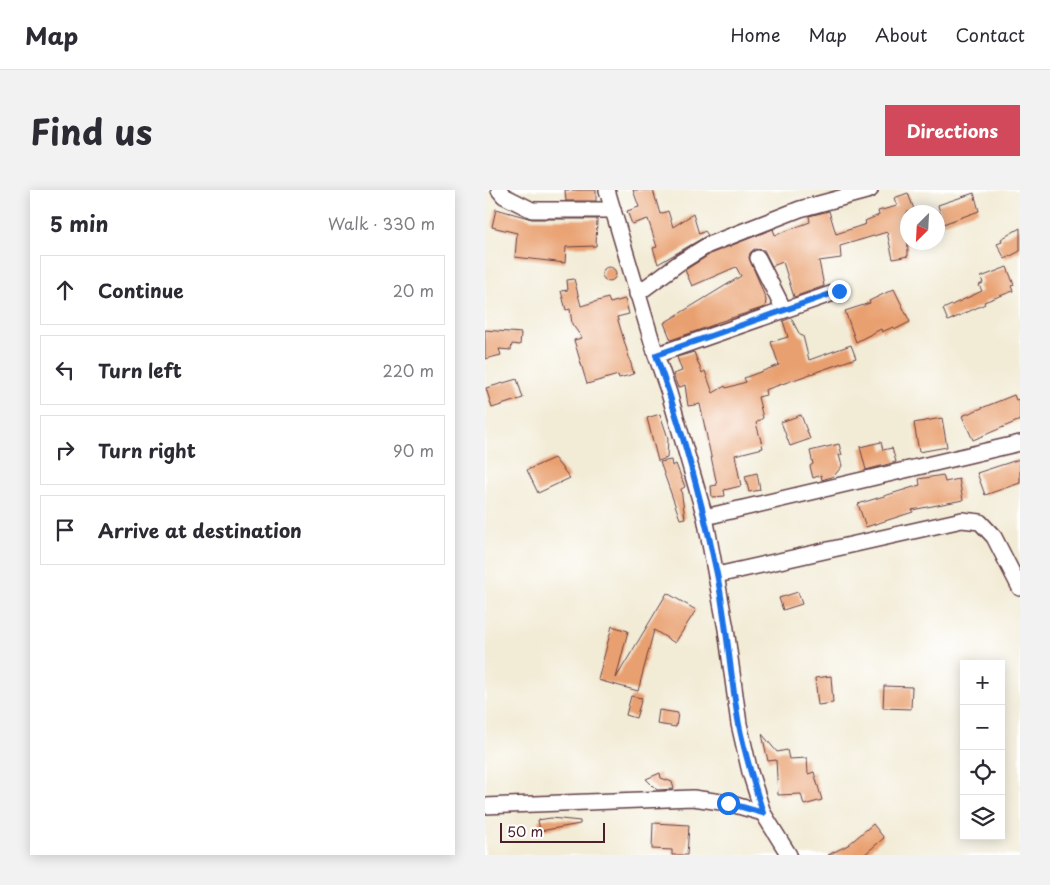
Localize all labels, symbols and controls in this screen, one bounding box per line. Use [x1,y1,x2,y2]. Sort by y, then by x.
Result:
text: Map [25,17,78,53]
text: Home [730,21,780,48]
text: Map [808,21,847,48]
text: About [875,21,927,48]
text: Contact [955,21,1025,48]
text: Find us [30,104,152,157]
button: Directions [885,105,1020,156]
north arrow [900,205,945,250]
text: 5 min [50,207,108,239]
text: Walk · 330 m [328,211,435,235]
icon: ahead [51,276,79,304]
text: Continue [98,276,184,304]
text: 20 m [393,278,434,302]
route end [828,280,851,303]
icon: left [51,356,79,384]
text: Turn left [98,356,182,384]
text: 220 m [383,358,434,382]
icon: right [51,436,79,464]
text: Turn right [98,436,196,464]
text: 90 m [393,438,434,462]
icon: arrive [51,516,79,544]
text: Arrive at destination [98,516,302,544]
map controls [960,660,1005,840]
button: + [960,660,1005,705]
button: − [960,705,1005,750]
button: locate [960,750,1005,795]
route start [717,792,740,815]
button: layers [960,795,1005,840]
scale bar [500,820,605,843]
text: 50 m [507,821,543,842]

